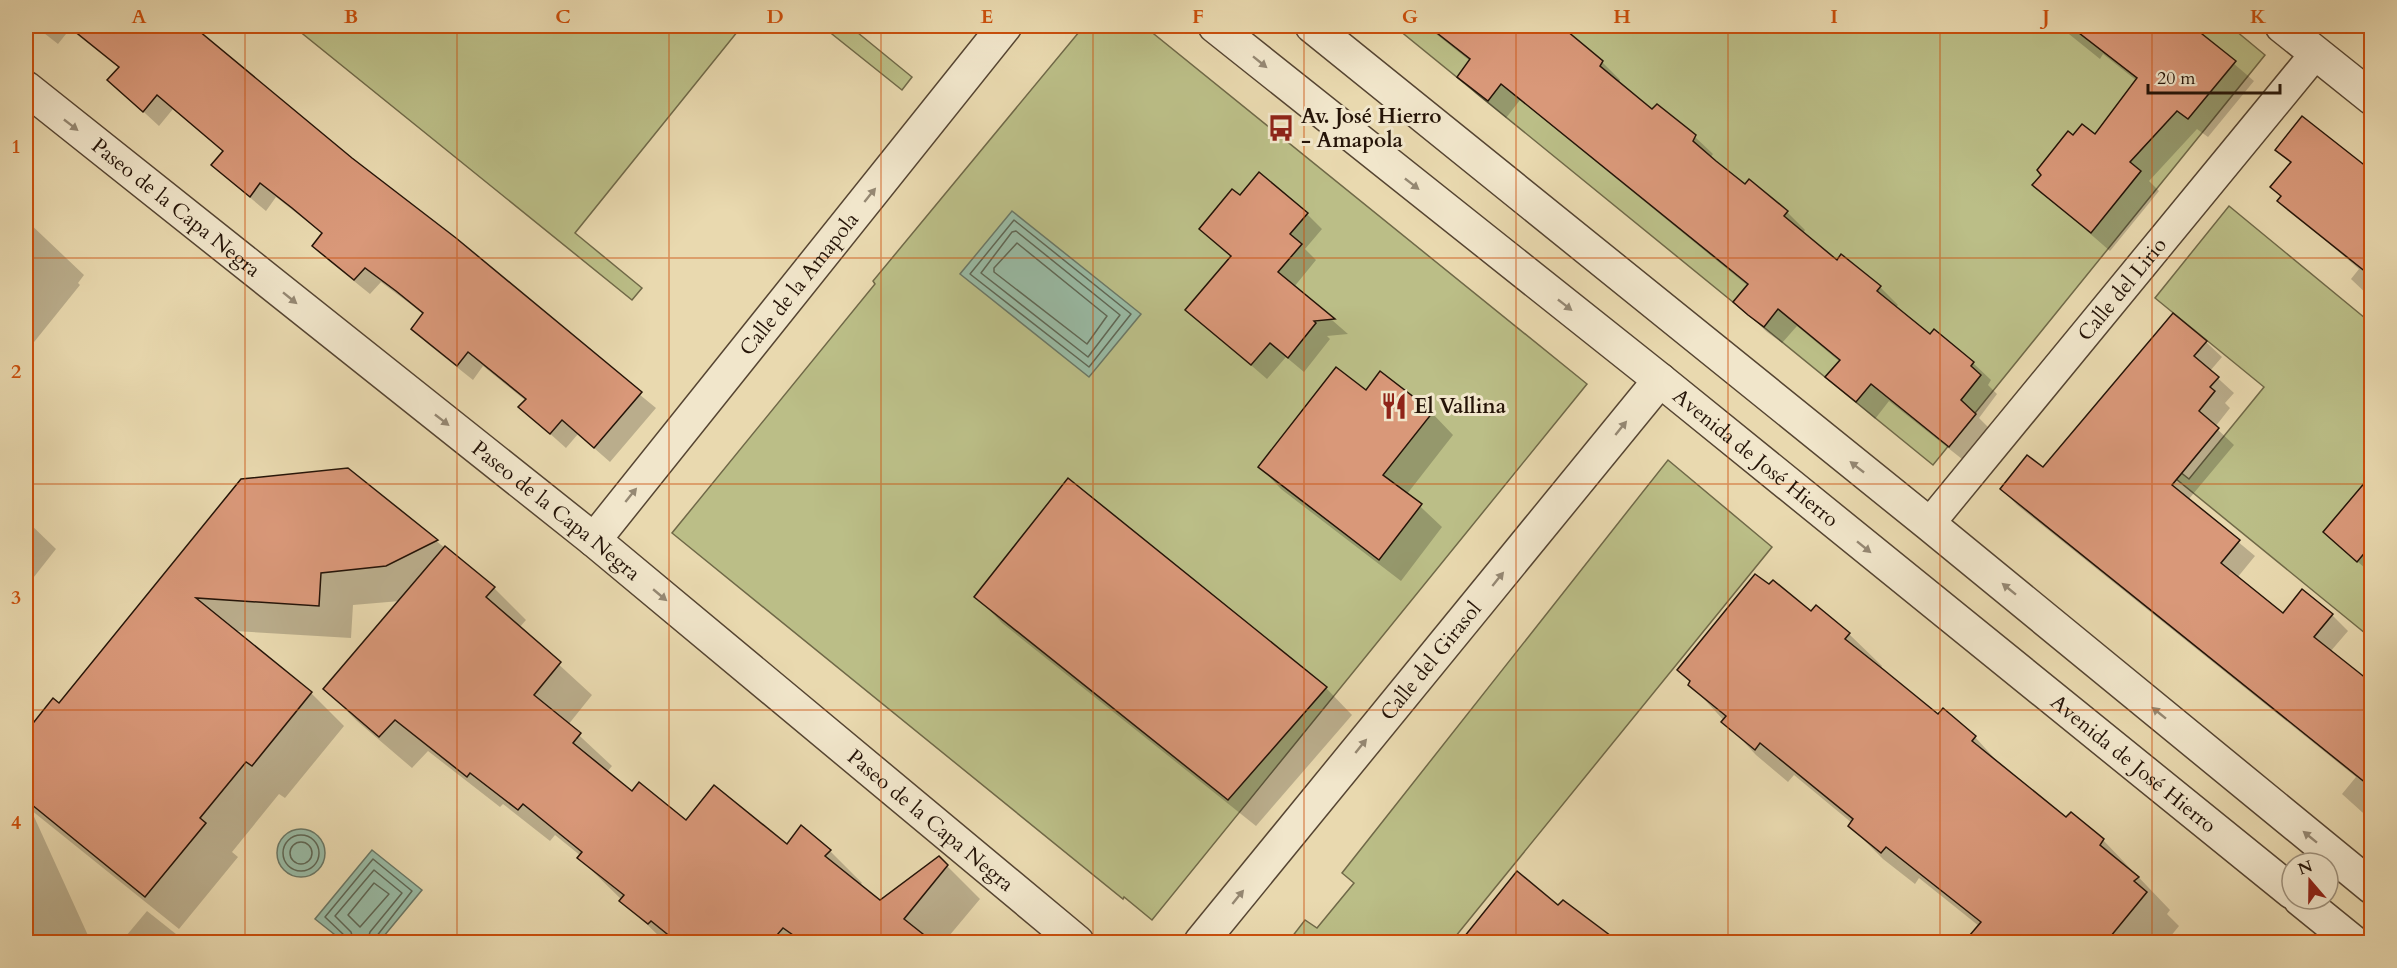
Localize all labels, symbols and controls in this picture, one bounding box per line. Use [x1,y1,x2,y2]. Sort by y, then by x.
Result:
text: A [131,3,147,30]
text: B [344,3,358,30]
text: C [555,3,571,30]
text: D [766,3,784,30]
text: E [981,3,993,30]
text: F [1192,3,1204,30]
text: G [1402,3,1418,30]
text: H [1613,3,1631,30]
text: I [1830,3,1838,30]
text: J [2039,3,2050,30]
text: K [2250,3,2267,30]
one-way arrow [1252,56,1268,69]
scale bar [2148,57,2280,95]
text: 20 m [2157,66,2196,91]
place label: Av. José Hierro - Amapola [1301,102,1442,155]
bus stop icon: Av. José Hierro - Amapola [1266,113,1296,143]
one-way arrow [64,118,79,130]
street label: Paseo de la Capa Negra [85,132,267,284]
text: 1 [11,133,21,160]
one-way arrow [1405,178,1420,190]
one-way arrow [864,187,876,202]
street label: Calle de la Amapola [733,206,866,362]
street label: Calle del Lirio [2071,231,2174,347]
one-way arrow [282,292,298,305]
one-way arrow [1558,299,1573,311]
text: 2 [11,358,21,385]
street label: Avenida de José Hierro [1667,382,1845,534]
restaurant icon: El Vallina [1379,391,1409,421]
place label: El Vallina [1414,392,1507,421]
one-way arrow [434,413,450,426]
one-way arrow [1615,420,1628,436]
street label: Paseo de la Capa Negra [466,434,646,588]
one-way arrow [1849,461,1865,474]
one-way arrow [624,487,636,502]
one-way arrow [1856,540,1872,553]
one-way arrow [1491,572,1504,587]
one-way arrow [2001,583,2017,596]
text: 3 [11,584,21,611]
one-way arrow [652,588,667,600]
street label: Calle del Girasol [1374,596,1488,727]
street label: Avenida de José Hierro [2044,688,2222,840]
one-way arrow [2151,707,2167,720]
one-way arrow [1355,738,1368,754]
street label: Paseo de la Capa Negra [841,743,1020,898]
text: 4 [11,809,21,836]
one-way arrow [2303,831,2318,844]
north arrow [2280,851,2340,911]
text: N [2295,855,2316,881]
one-way arrow [1231,889,1244,905]

